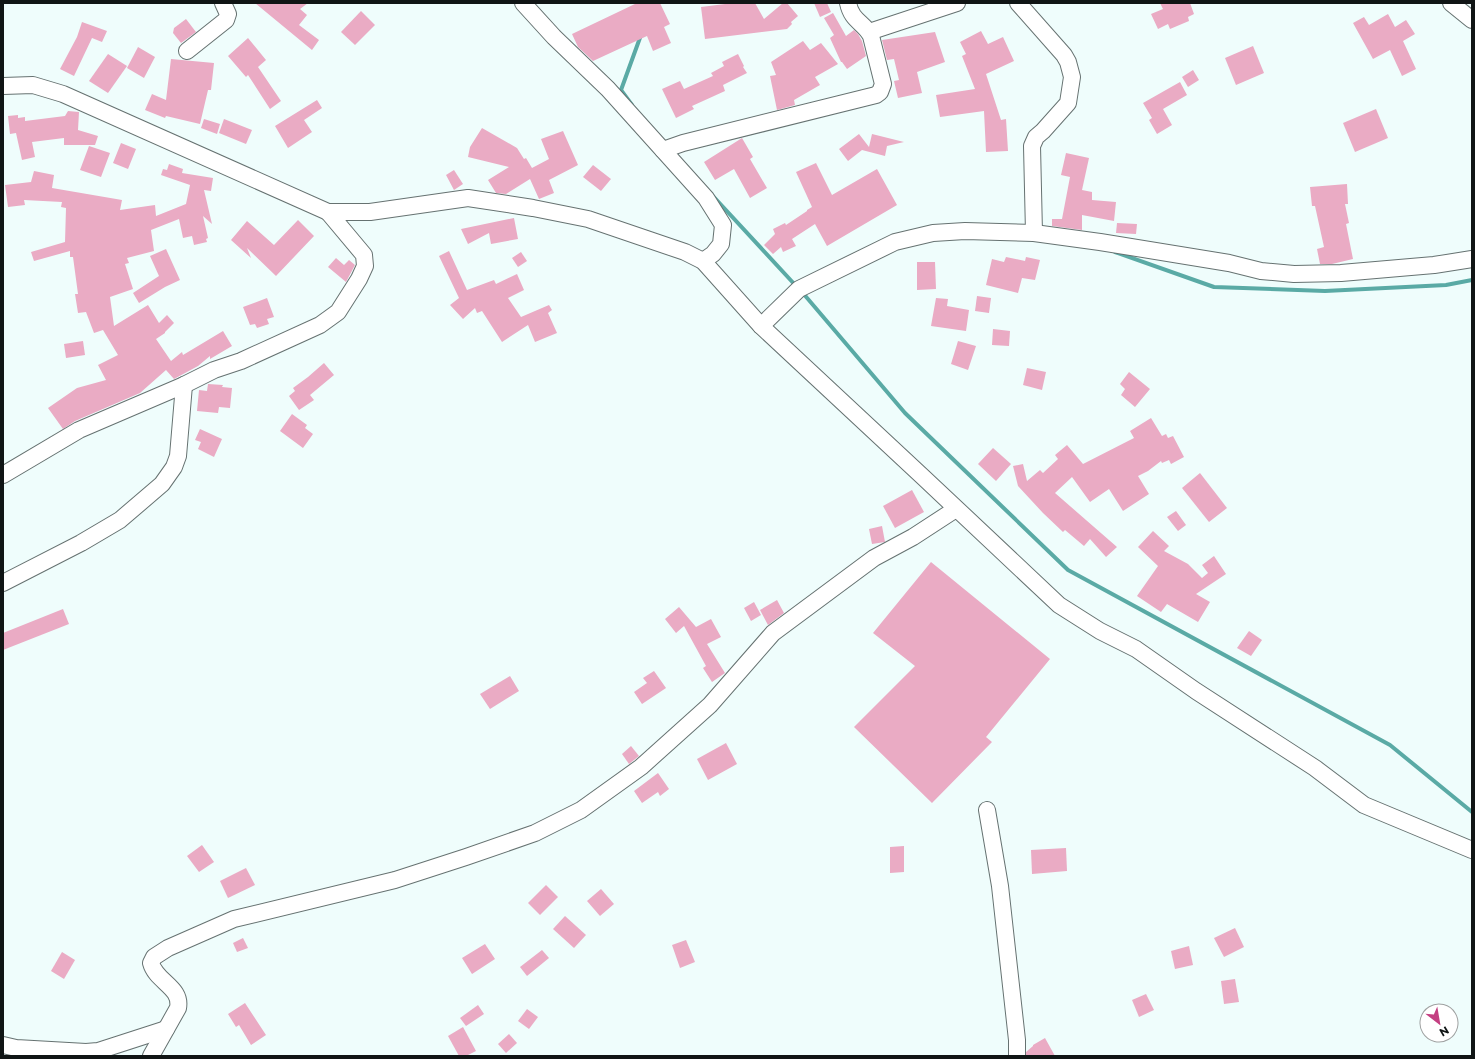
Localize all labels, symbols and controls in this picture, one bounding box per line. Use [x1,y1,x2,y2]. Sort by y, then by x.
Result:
north arrow [1419,1003,1459,1043]
text: N [1437,1023,1452,1040]

